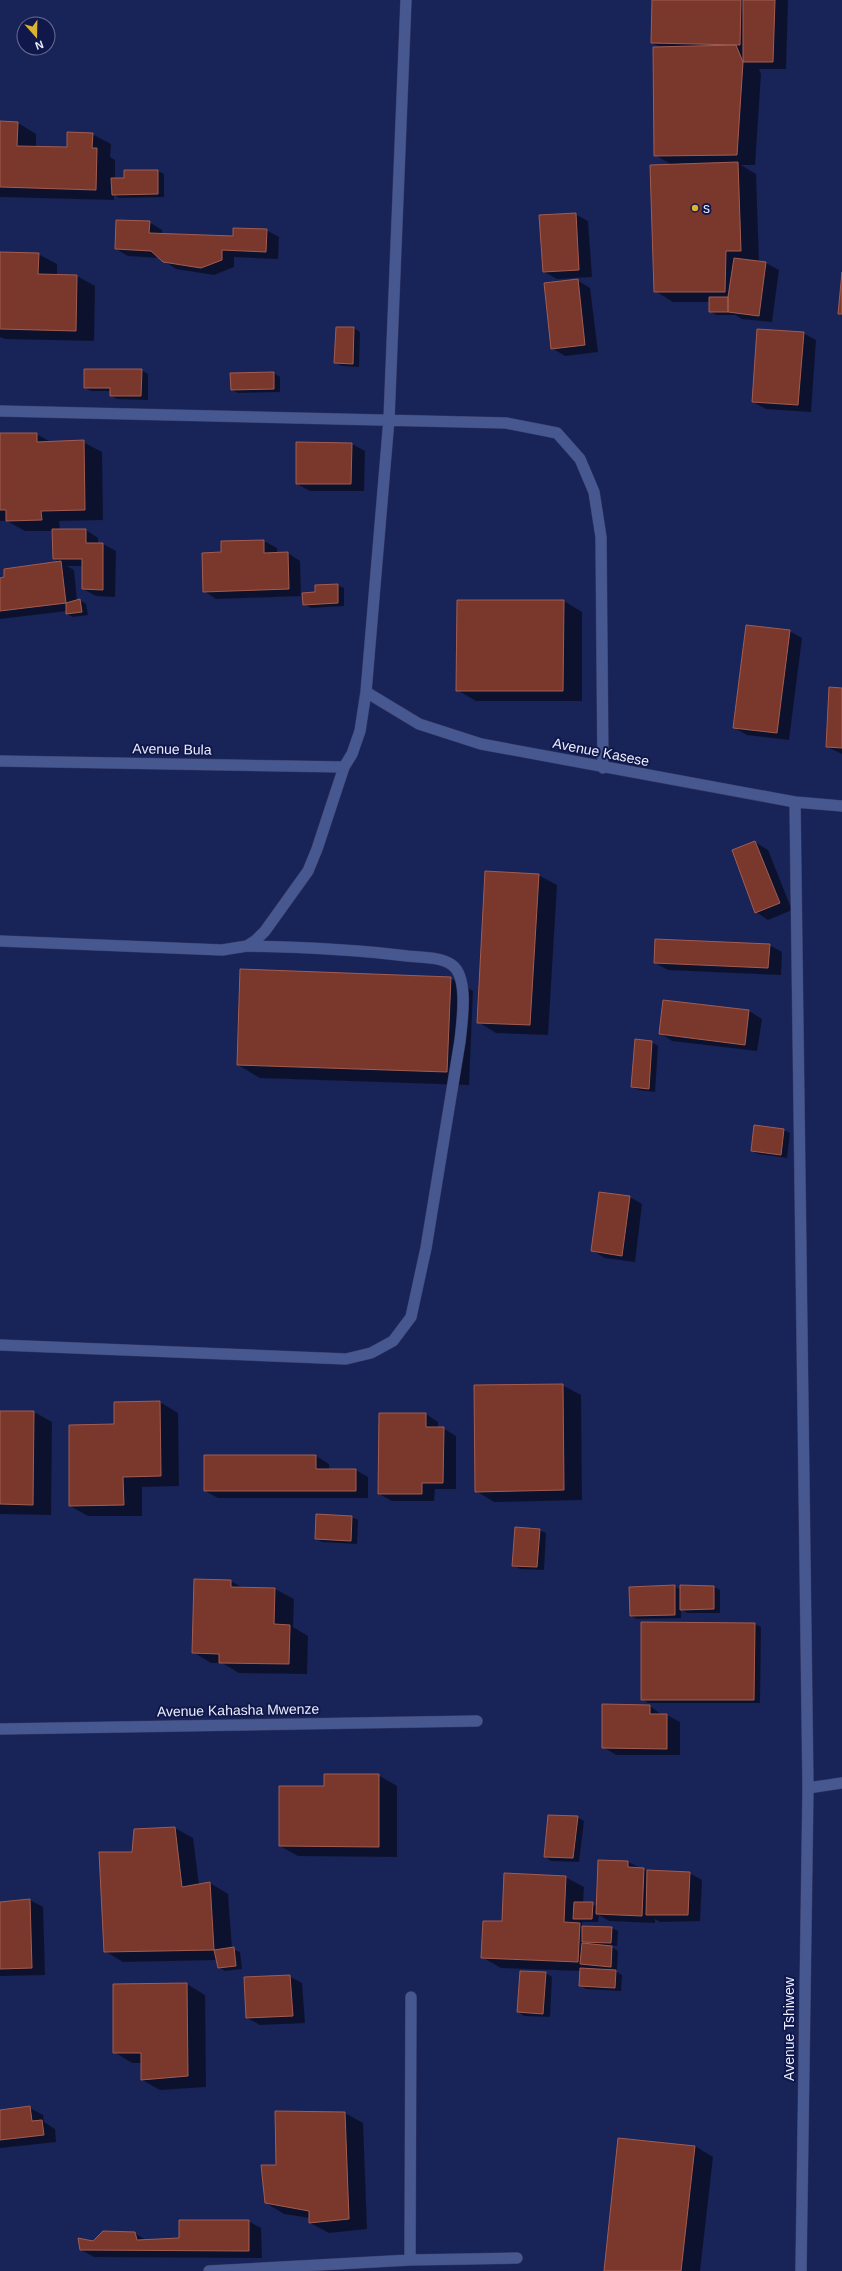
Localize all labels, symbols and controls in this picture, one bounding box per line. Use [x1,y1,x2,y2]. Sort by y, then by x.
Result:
north arrow [16,16,56,56]
text: N [34,38,45,52]
place label: s [703,200,710,216]
marker: s [690,203,700,213]
street label: Avenue Kasese [551,735,651,769]
street label: Avenue Bula [132,740,212,758]
street label: Avenue Kahasha Mwenze [157,1701,320,1719]
street label: Avenue Tshiwew [781,1976,797,2081]

